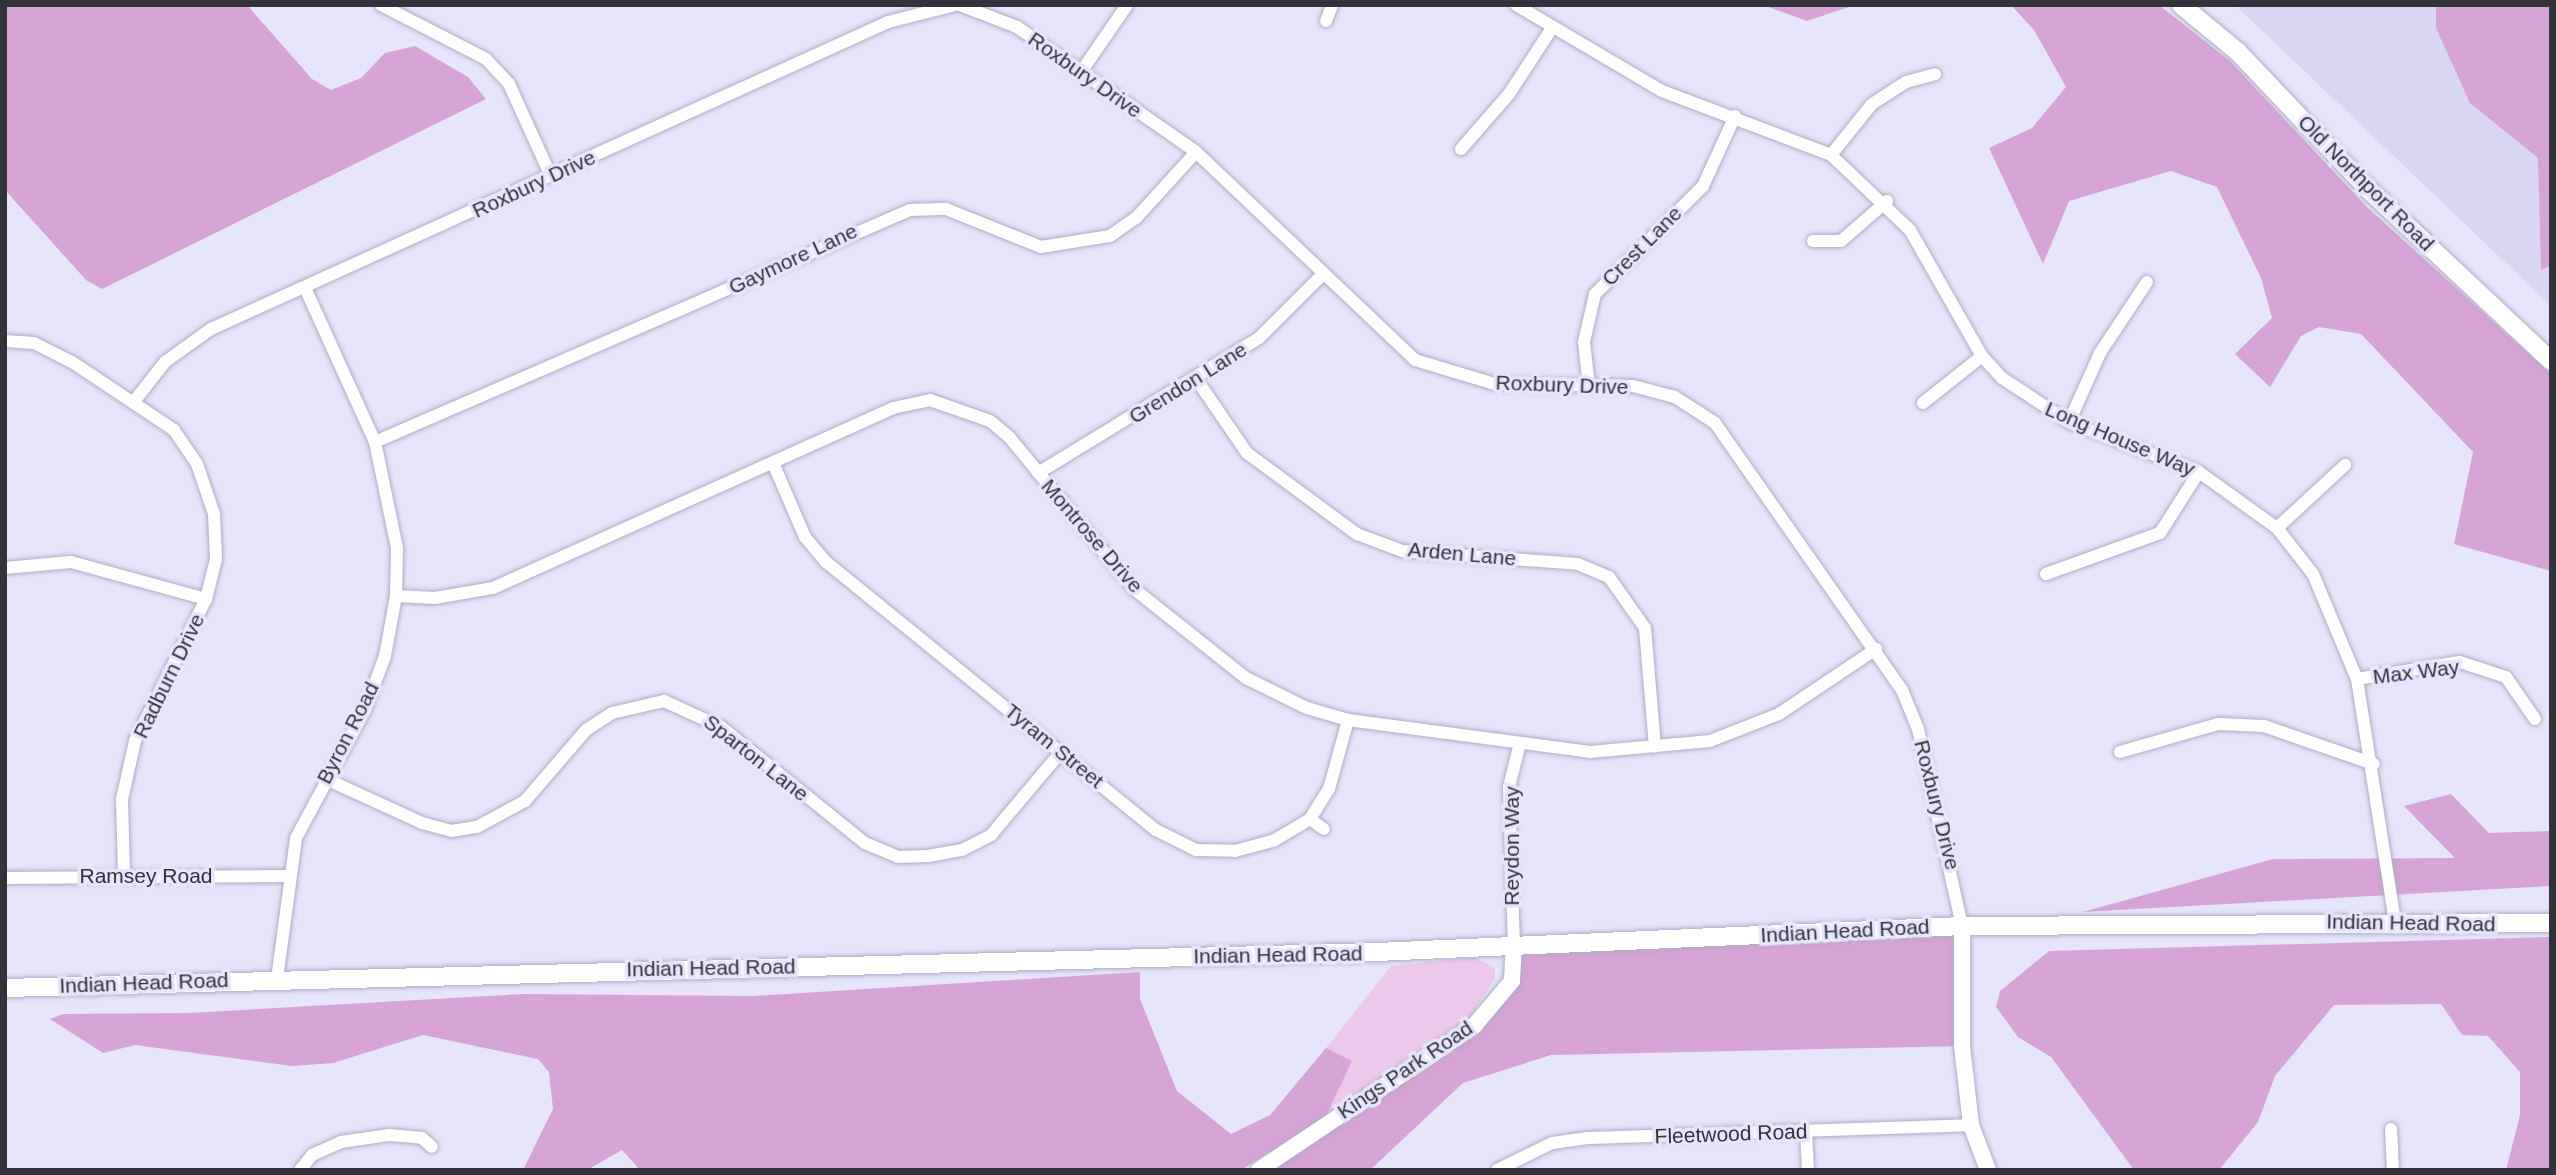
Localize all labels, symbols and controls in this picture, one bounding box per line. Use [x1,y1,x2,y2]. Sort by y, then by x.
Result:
street label: Roxbury Drive [1023,27,1147,123]
street label: Old Northport Road [2293,110,2439,256]
street label: Roxbury Drive [468,144,600,224]
street label: Crest Lane [1597,201,1687,291]
street label: Gaymore Lane [725,218,861,300]
street label: Grendon Lane [1124,337,1252,429]
street label: Roxbury Drive [1495,370,1629,400]
street label: Long House Way [2041,396,2199,482]
street label: Montrose Drive [1036,474,1148,598]
street label: Arden Lane [1407,537,1517,571]
street label: Radburn Drive [128,610,210,742]
street label: Max Way [2371,654,2461,690]
street label: Byron Road [312,678,384,788]
street label: Tyram Street [999,698,1109,794]
street label: Sparton Lane [699,709,813,807]
street label: Roxbury Drive [1909,737,1965,873]
street label: Reydon Way [1499,786,1525,906]
street label: Ramsey Road [79,863,213,889]
street label: Indian Head Road [2326,909,2496,937]
street label: Indian Head Road [1760,914,1930,948]
street label: Indian Head Road [1193,941,1363,969]
street label: Indian Head Road [626,954,796,982]
street label: Indian Head Road [59,967,229,999]
street label: Kings Park Road [1333,1015,1477,1125]
street label: Fleetwood Road [1654,1119,1808,1149]

